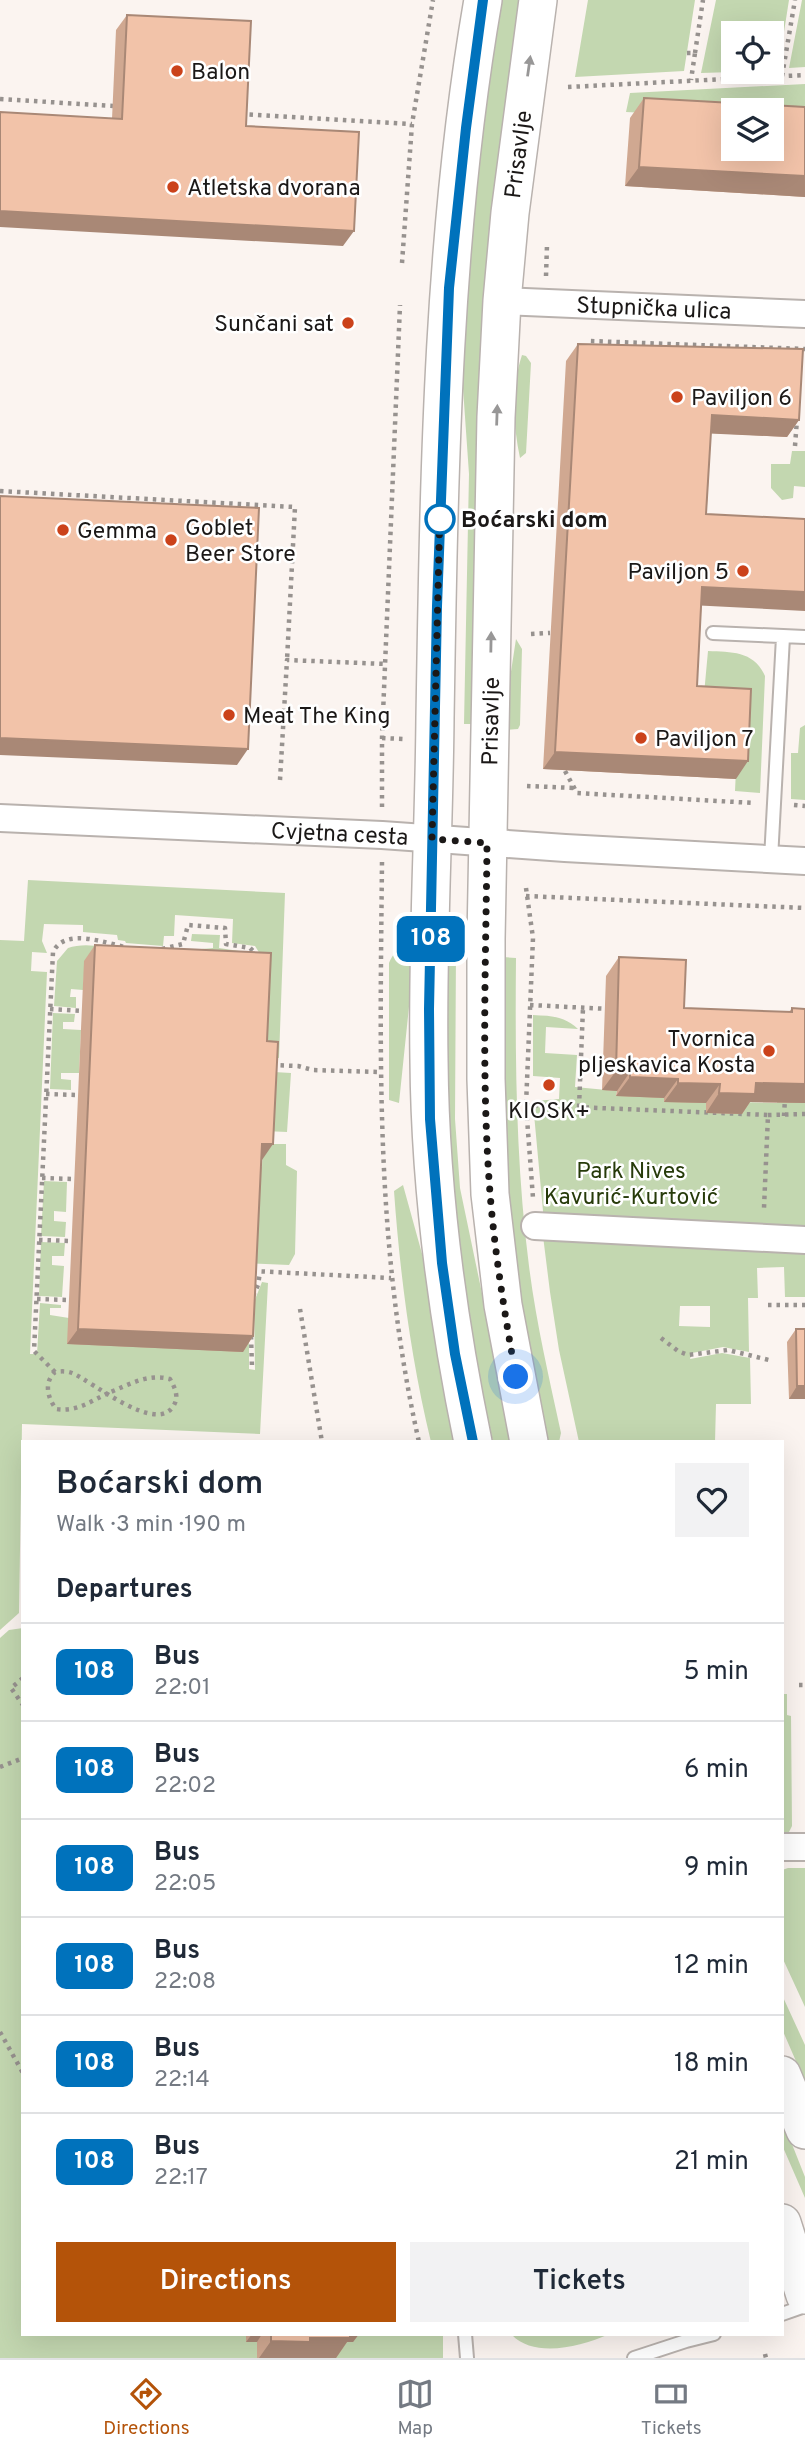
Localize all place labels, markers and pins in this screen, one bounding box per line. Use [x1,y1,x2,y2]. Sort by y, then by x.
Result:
place label: Balon [191,59,250,88]
marker: Balon [169,63,185,79]
place label: Atletska dvorana [187,175,361,204]
marker: Atletska dvorana [165,179,181,195]
place label: Sunčani sat [214,311,334,340]
marker: Sunčani sat [340,315,356,331]
place label: Paviljon 6 [691,385,792,414]
marker: Paviljon 6 [669,389,685,405]
marker: Boćarski dom [425,504,455,534]
place label: Boćarski dom [461,507,608,536]
place label: Goblet Beer Store [185,515,296,570]
place label: Gemma [77,518,157,547]
marker: Gemma [55,522,71,538]
marker: Goblet Beer Store [163,532,179,548]
place label: Paviljon 5 [627,559,729,588]
marker: Paviljon 5 [735,563,751,579]
place label: Meat The King [243,703,390,732]
marker: Meat The King [221,707,237,723]
place label: Paviljon 7 [655,726,753,755]
marker: Paviljon 7 [633,730,649,746]
place label: Tvornica pljeskavica Kosta [578,1026,755,1081]
marker: Tvornica pljeskavica Kosta [761,1043,777,1059]
marker: KIOSK+ [541,1077,557,1093]
place label: KIOSK+ [508,1098,590,1127]

